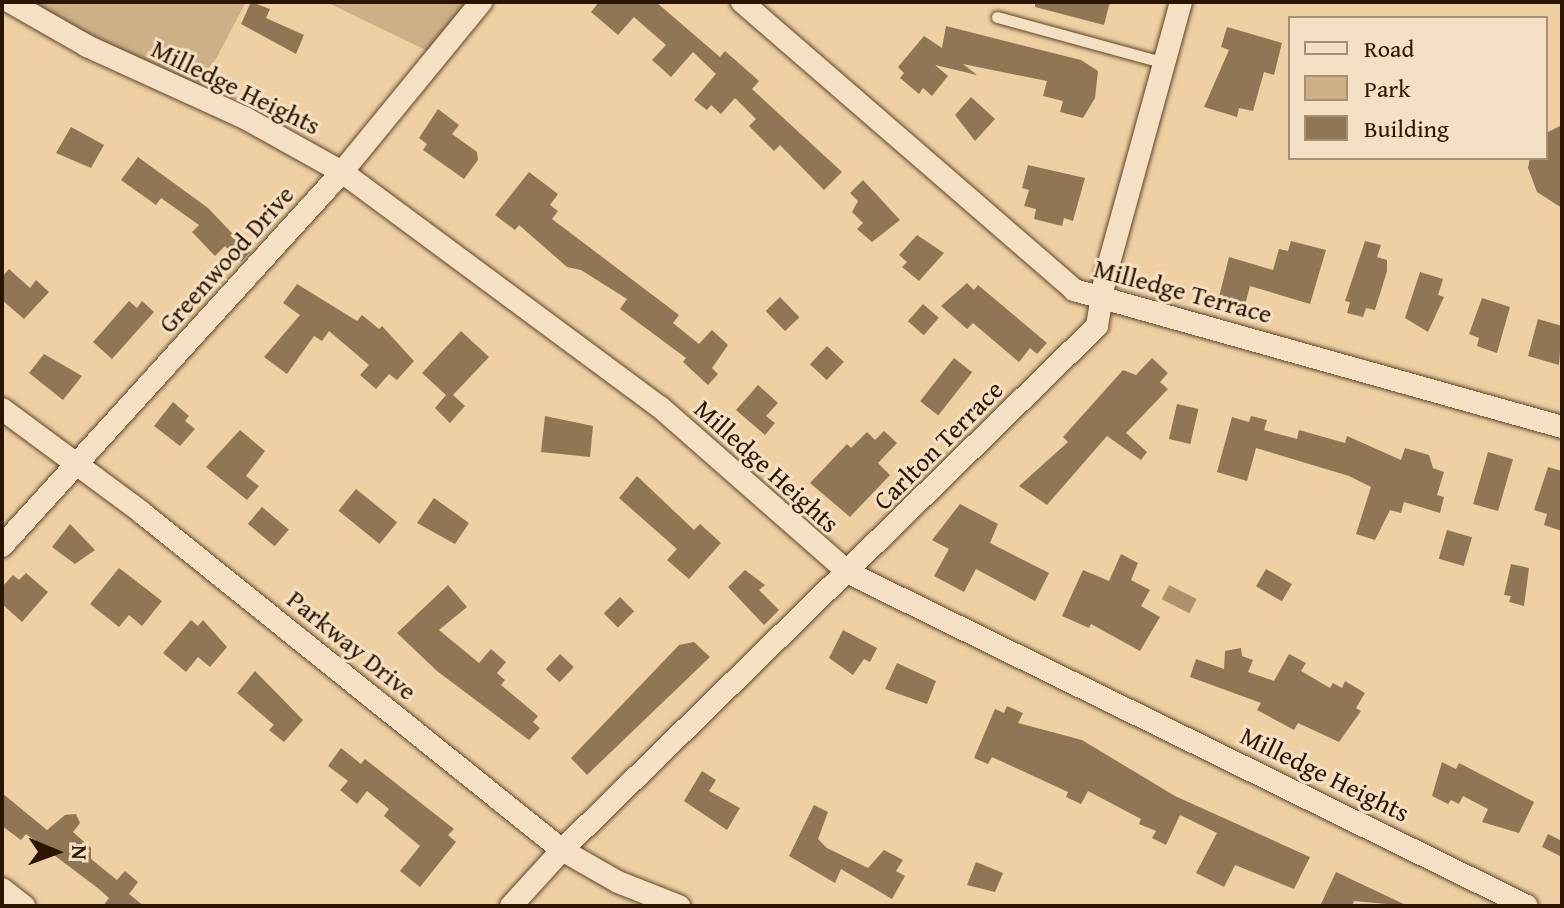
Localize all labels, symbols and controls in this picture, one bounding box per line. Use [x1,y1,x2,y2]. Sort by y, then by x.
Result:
legend [1288,16,1548,160]
text: Road [1364,31,1414,66]
street label: Milledge Heights [146,33,326,141]
text: Park [1364,71,1410,106]
text: Building [1364,111,1449,146]
street label: Greenwood Drive [152,179,300,339]
street label: Milledge Terrace [1091,252,1275,330]
street label: Carlton Terrace [867,374,1009,516]
street label: Milledge Heights [688,393,846,539]
street label: Parkway Drive [281,583,423,707]
street label: Milledge Heights [1235,720,1415,828]
north arrow [16,812,96,892]
text: N [64,845,96,860]

